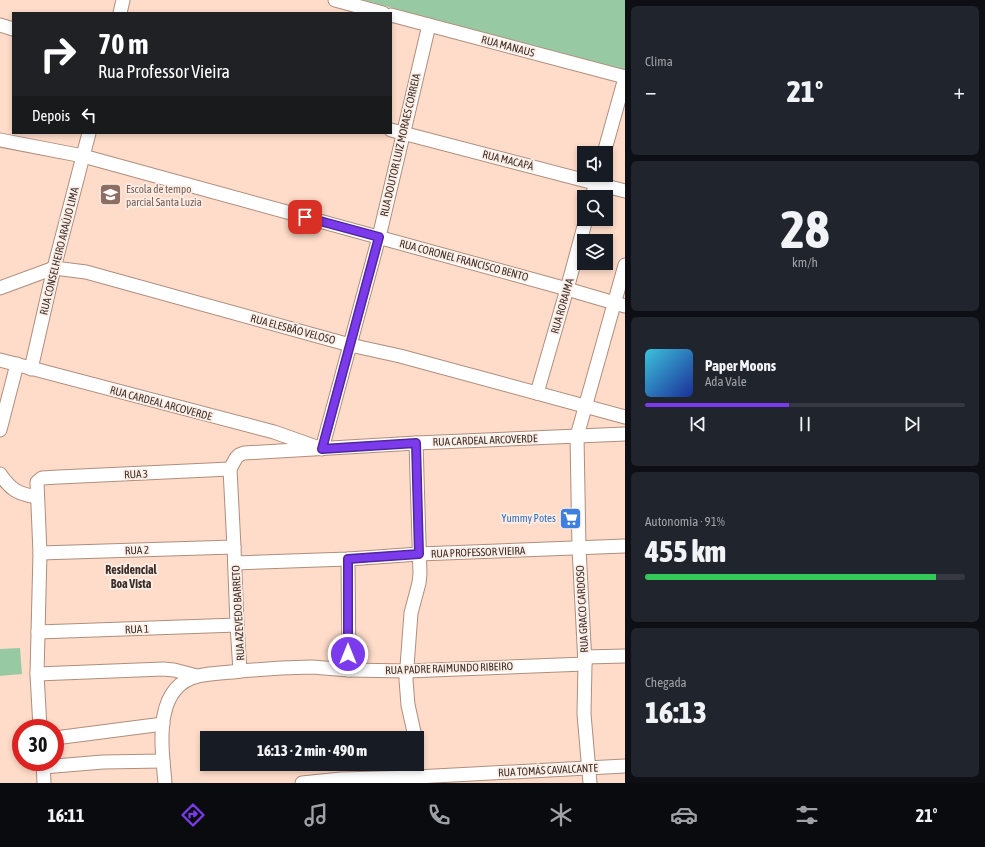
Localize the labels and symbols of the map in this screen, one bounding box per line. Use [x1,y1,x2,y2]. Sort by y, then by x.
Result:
street label: RUA MANAUS [480,33,536,59]
street label: RUA DOUTOR LUIZ MORAES CORREIA [378,72,422,218]
street label: RUA MACAPÁ [481,148,535,172]
school or university icon: Escola de tempo parcial Santa Luzia [98,182,124,208]
place label: Escola de tempo parcial Santa Luzia [126,183,202,208]
street label: RUA CONSELHEIRO ARAÚJO LIMA [37,185,81,316]
pin [288,200,322,234]
street label: RUA CORONEL FRANCISCO BENTO [398,237,530,283]
street label: RUA RORAIMA [548,276,576,335]
street label: RUA ELESBÃO VELOSO [249,312,337,346]
street label: RUA CARDEAL ARCOVERDE [109,384,214,422]
street label: RUA CARDEAL ARCOVERDE [432,432,538,448]
street label: RUA 3 [124,467,148,481]
supermarket icon: Yummy Potes [558,505,584,531]
place label: Yummy Potes [502,512,556,524]
street label: RUA 2 [125,544,149,556]
street label: RUA PROFESSOR VIEIRA [431,544,526,560]
district label: Residencial Boa Vista [105,563,157,591]
street label: RUA AZEVEDO BARRETO [230,565,246,661]
street label: RUA GRACO CARDOSO [574,565,590,653]
street label: RUA 1 [125,623,149,635]
position arrow [327,633,369,675]
street label: RUA PADRE RAIMUNDO RIBEIRO [385,660,513,676]
speed limit sign: 30 [12,719,64,771]
street label: RUA TOMÁS CAVALCANTE [498,761,598,779]

